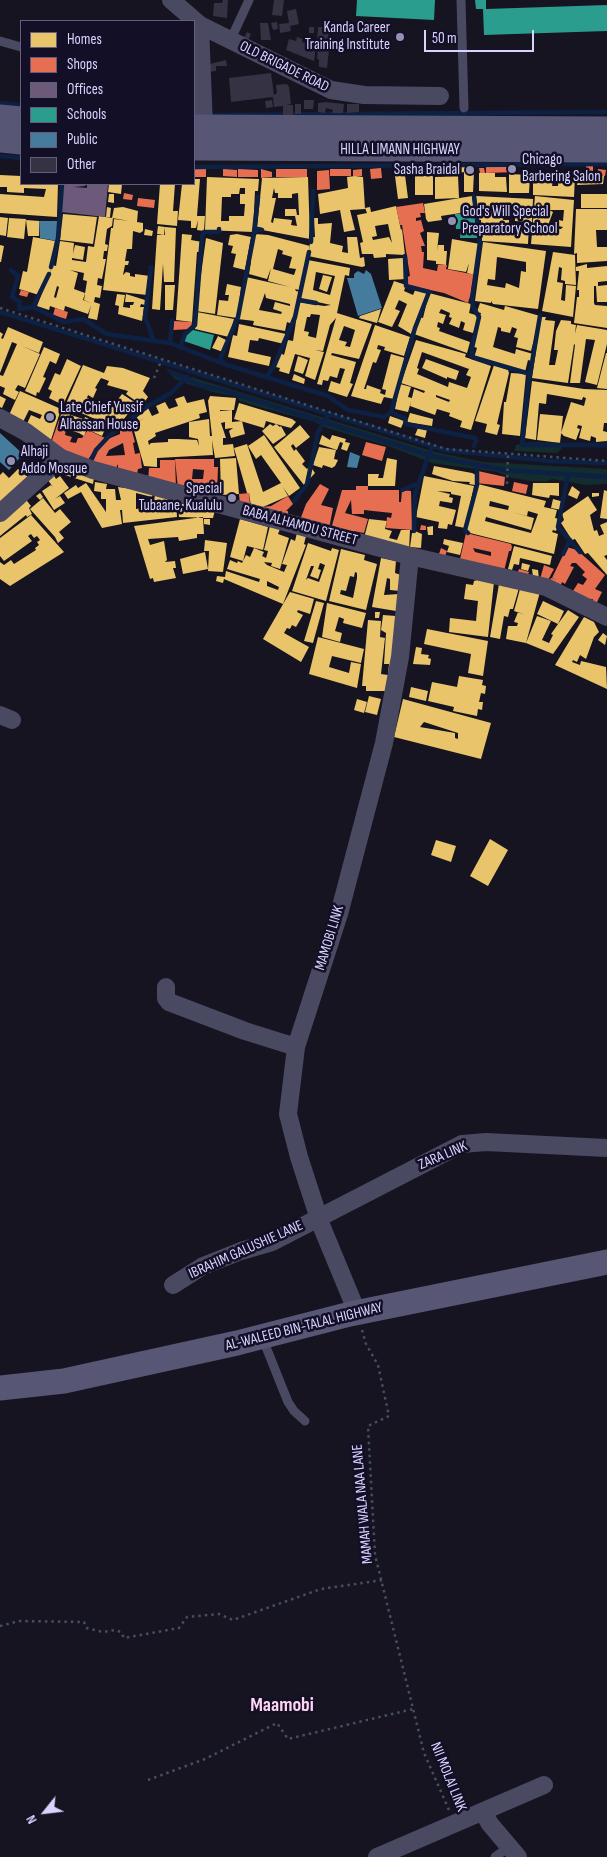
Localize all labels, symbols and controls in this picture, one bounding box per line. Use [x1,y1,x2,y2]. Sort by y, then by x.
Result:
place label: Kanda Career Training Institute [305,19,390,54]
legend [20,20,195,185]
scale bar [427,20,537,52]
text: 50 m [432,29,457,48]
text: Homes [67,30,102,49]
marker: Kanda Career Training Institute [394,31,406,43]
street label: OLD BRIGADE ROAD [236,38,332,96]
text: Shops [67,55,98,74]
text: Offices [67,80,103,99]
text: Schools [67,105,106,124]
text: Public [67,130,98,149]
street label: HILLA LIMANN HIGHWAY [340,141,460,159]
place label: Chicago Barbering Salon [522,151,601,186]
text: Other [67,155,96,174]
place label: Sasha Braidal [394,161,460,179]
marker: Chicago Barbering Salon [506,163,518,175]
marker: Sasha Braidal [464,164,476,176]
place label: God's Will Special Preparatory School [462,203,558,238]
marker: God's Will Special Preparatory School [446,215,458,227]
place label: Late Chief Yussif Alhassan House [60,399,143,434]
marker: Late Chief Yussif Alhassan House [44,411,56,423]
place label: Alhaji Addo Mosque [21,443,87,478]
marker: Alhaji Addo Mosque [5,455,17,467]
place label: Special Tubaane, Kualulu [138,480,222,515]
marker: Special Tubaane, Kualulu [226,492,238,504]
street label: BABA ALHAMDU STREET [240,502,360,550]
street label: MAMOBI LINK [312,903,348,973]
street label: ZARA LINK [416,1138,470,1174]
street label: IBRAHIM GALUSHIE LANE [186,1217,306,1283]
street label: AL-WALEED BIN-TALAL HIGHWAY [224,1299,384,1355]
street label: MAMAH WALA NAA LANE [349,1443,377,1565]
district label: Maamobi [250,1694,314,1718]
street label: NII MOLAI LINK [426,1740,470,1814]
north arrow [20,1787,70,1837]
text: N [22,1812,41,1827]

